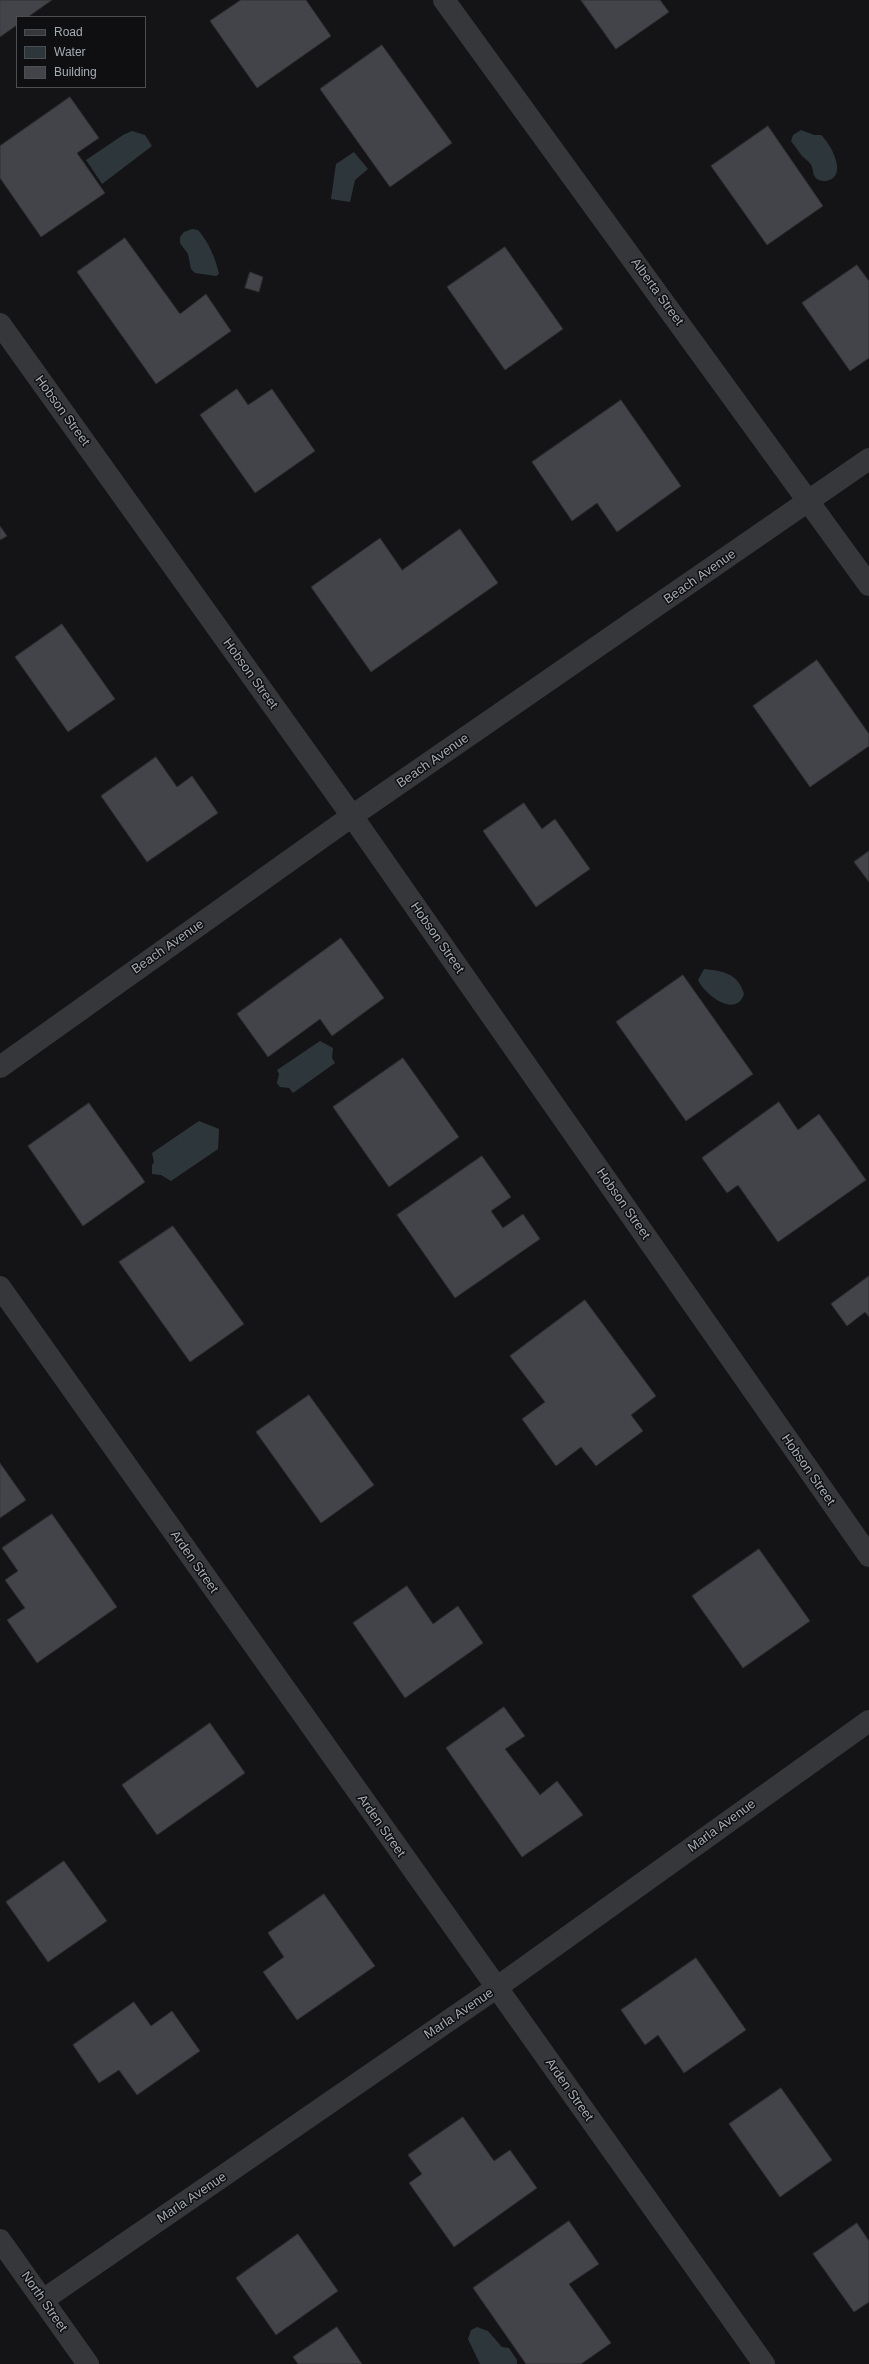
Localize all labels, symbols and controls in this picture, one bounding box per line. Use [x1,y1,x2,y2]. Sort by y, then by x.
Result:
legend [16,16,146,88]
text: Road [54,25,83,39]
text: Water [54,45,86,59]
text: Building [54,65,97,79]
street label: Alberta Street [627,255,687,329]
street label: Hobson Street [31,373,93,449]
street label: Beach Avenue [661,546,739,608]
street label: Hobson Street [219,636,281,712]
street label: Beach Avenue [394,730,472,792]
street label: Hobson Street [407,899,467,977]
street label: Beach Avenue [129,916,207,978]
street label: Hobson Street [593,1165,653,1243]
street label: Hobson Street [778,1431,838,1509]
street label: Arden Street [167,1528,221,1596]
street label: Arden Street [354,1792,408,1860]
street label: Marla Avenue [685,1796,759,1856]
street label: Marla Avenue [421,1985,497,2043]
street label: Arden Street [542,2056,596,2124]
street label: Marla Avenue [154,2169,230,2227]
street label: North Street [18,2269,70,2335]

